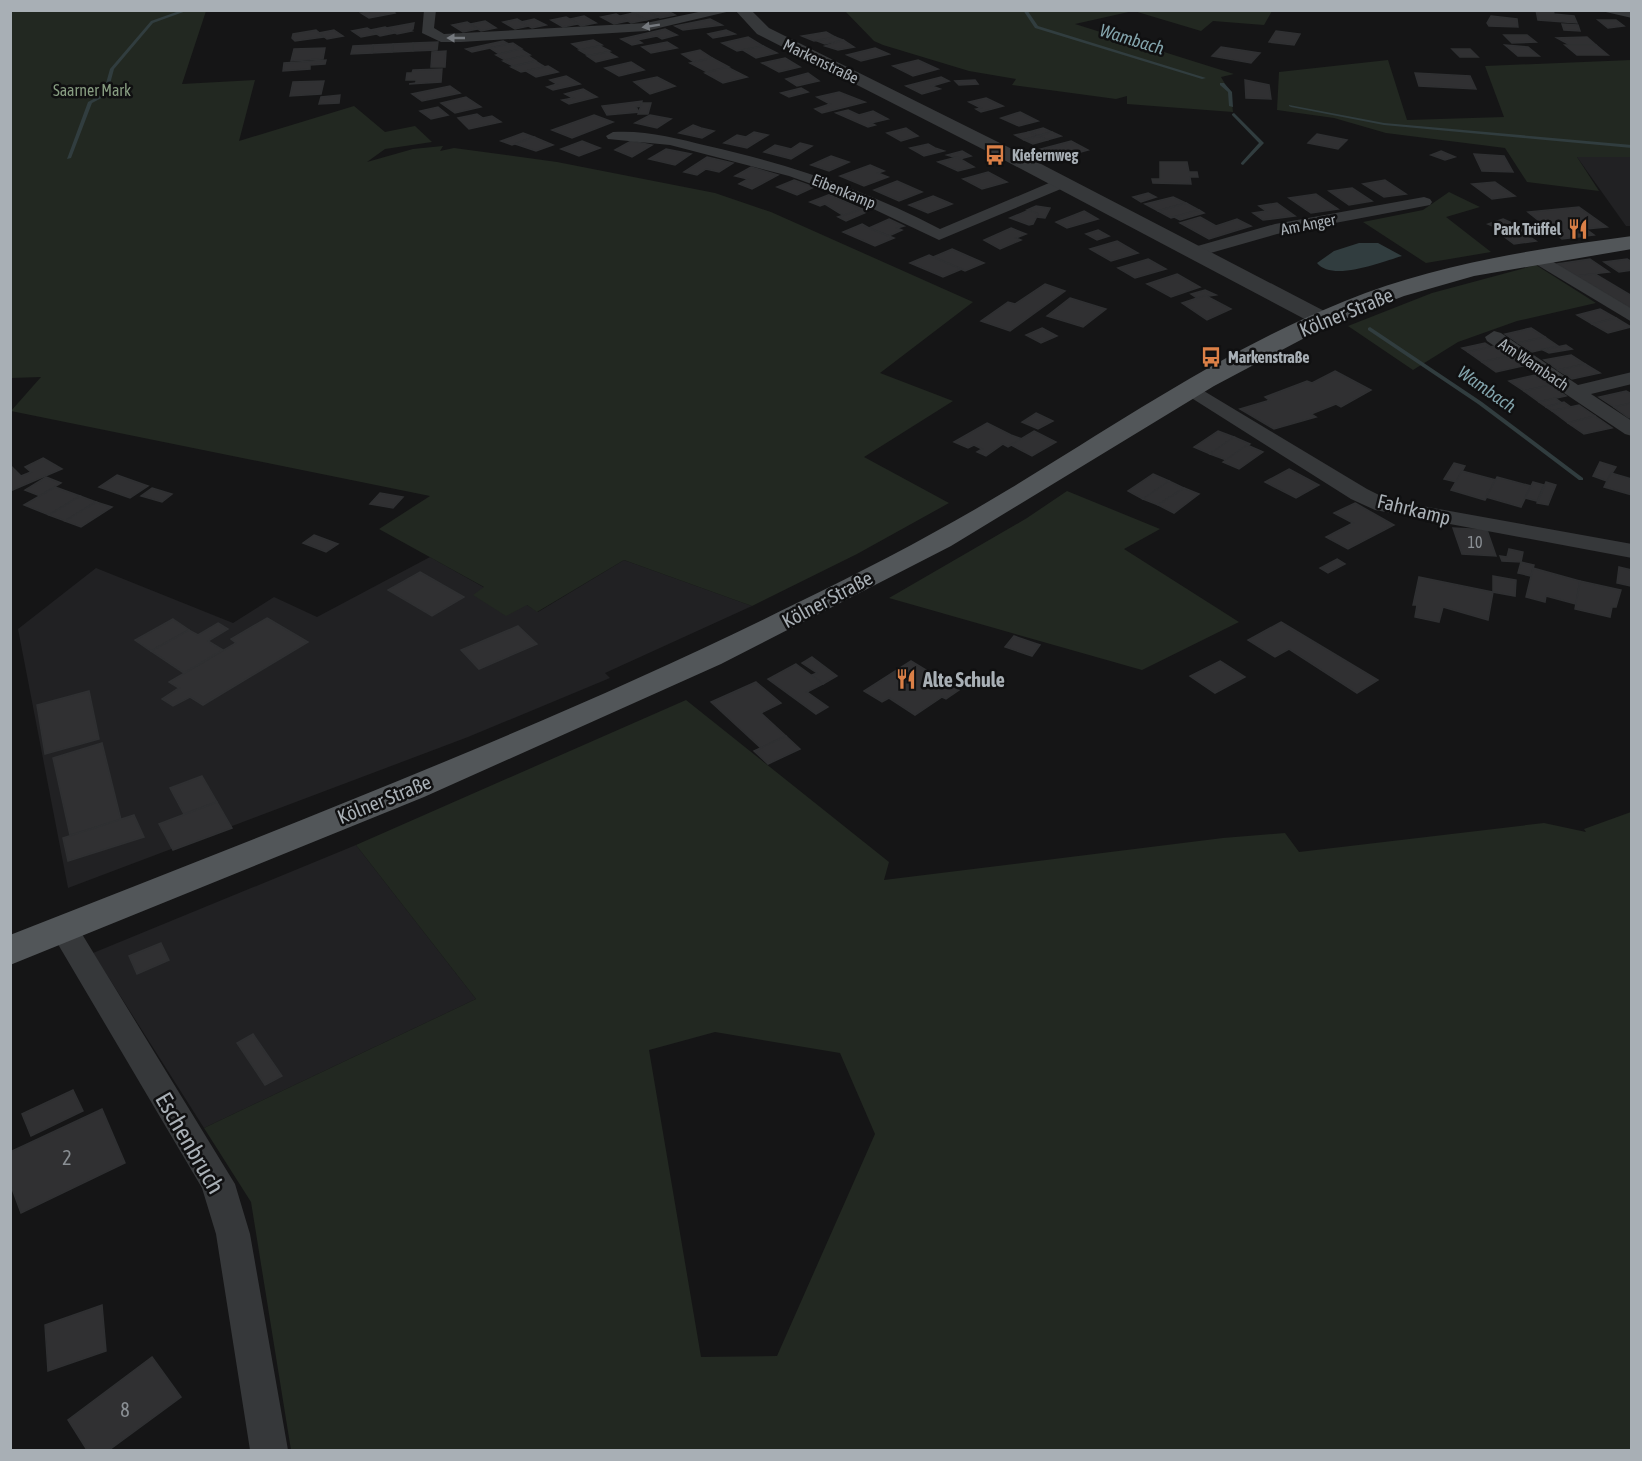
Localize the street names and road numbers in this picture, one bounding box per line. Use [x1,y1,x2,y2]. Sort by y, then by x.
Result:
street label: Markenstraße [780,35,862,87]
street label: Eibenkamp [809,170,878,213]
street label: Am Anger [1279,210,1338,239]
street label: Kölner Straße [1296,283,1396,341]
street label: Am Wambach [1496,334,1572,394]
street label: Fahrkamp [1375,489,1453,529]
street label: Kölner Straße [778,566,876,632]
street label: Kölner Straße [334,770,434,828]
street label: Eschenbruch [150,1088,230,1198]

